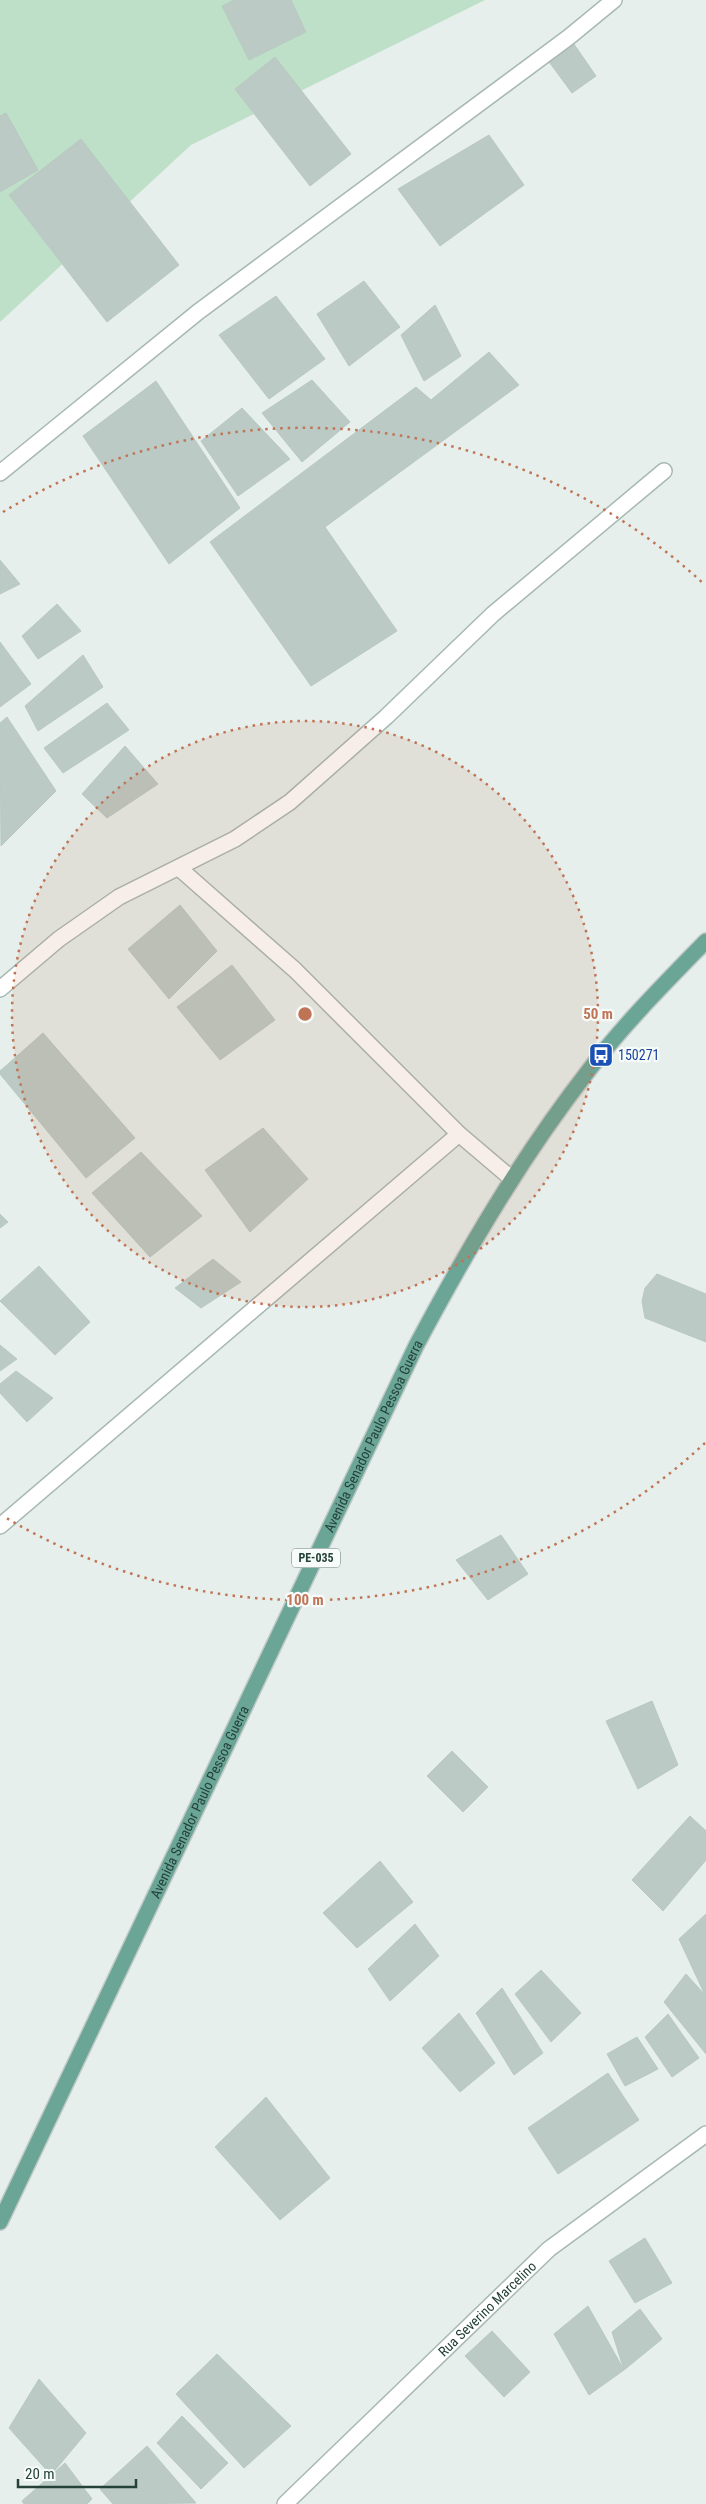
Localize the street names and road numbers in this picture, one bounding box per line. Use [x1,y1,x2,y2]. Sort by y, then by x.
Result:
street label: Avenida Senador Paulo Pessoa Guerra [321,1337,426,1535]
road number: PE-035 [292,1549,340,1568]
street label: Avenida Senador Paulo Pessoa Guerra [147,1703,252,1901]
street label: Rua Severino Marcelino [435,2258,539,2360]

